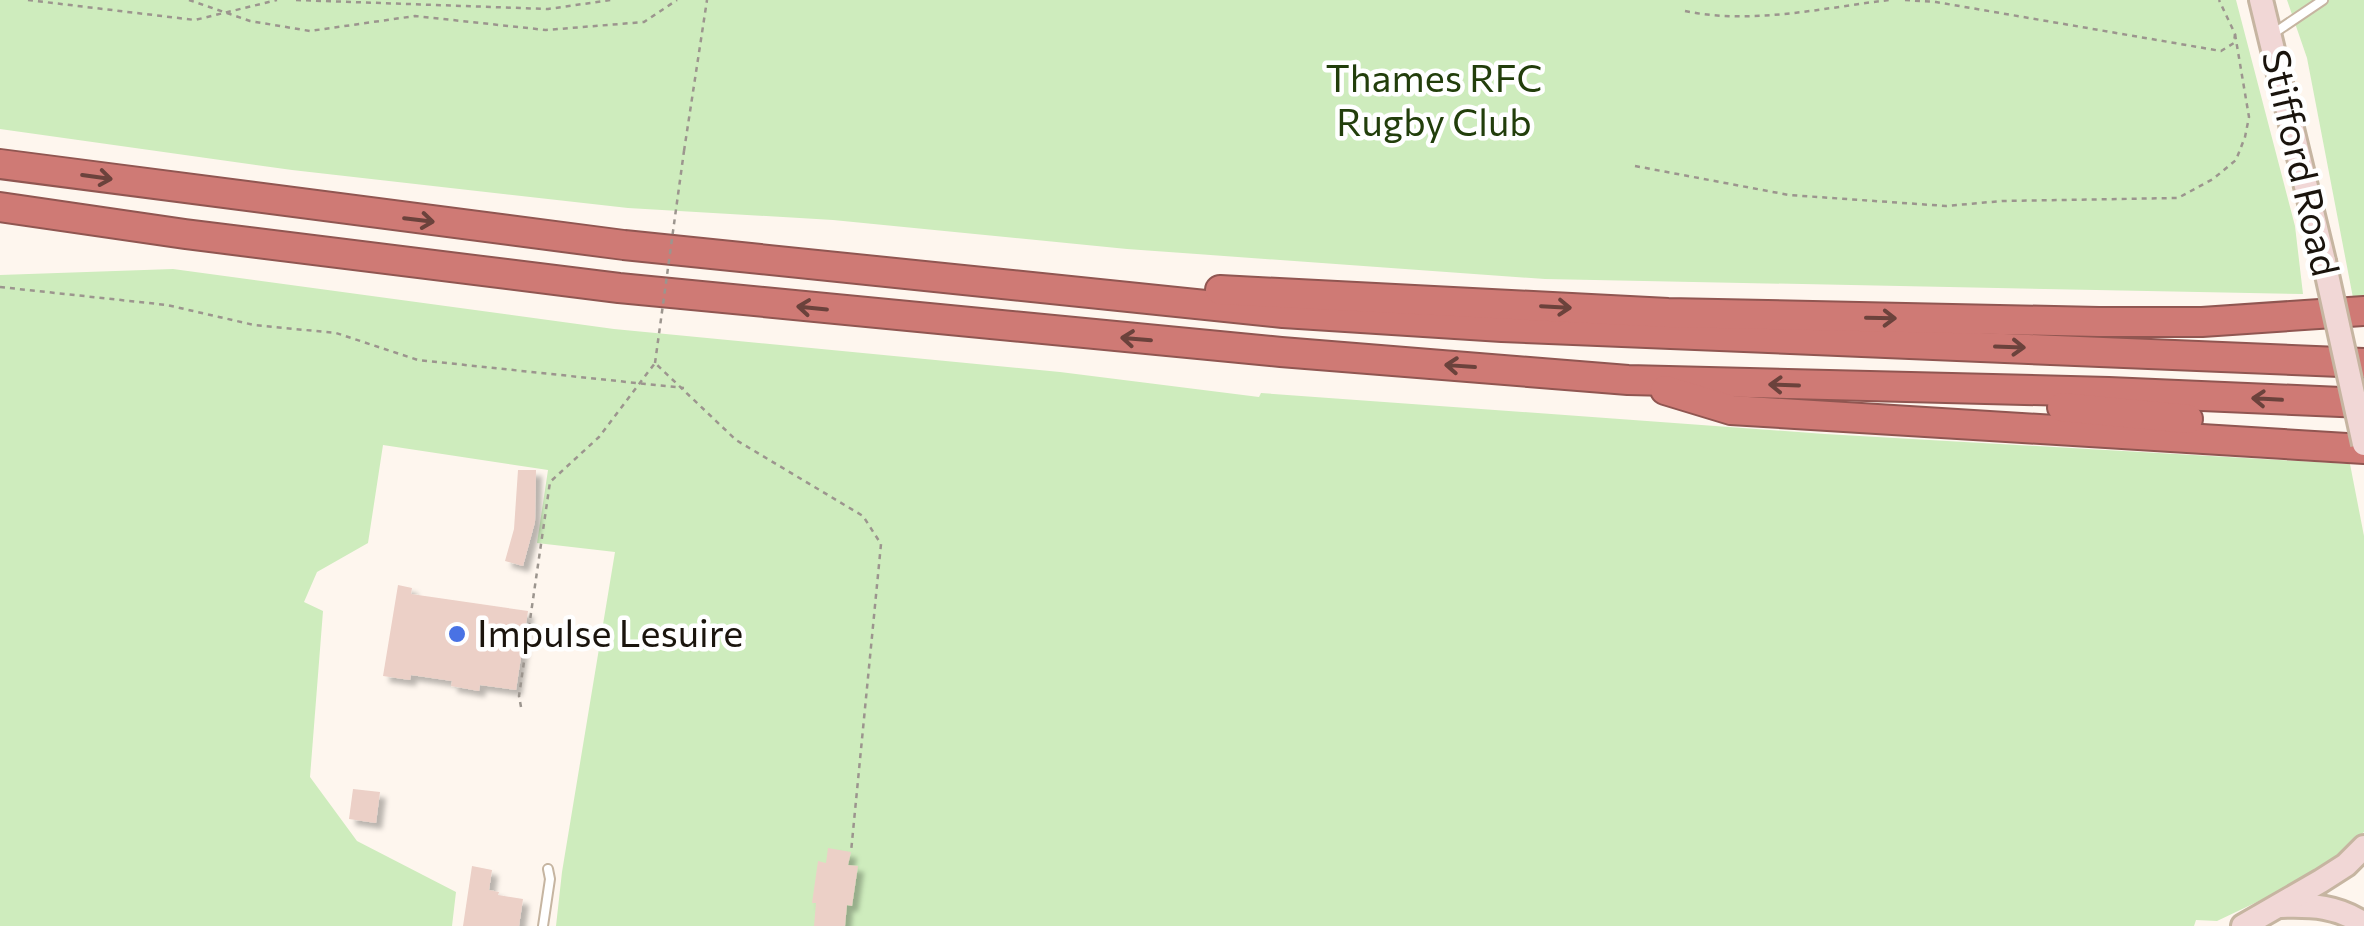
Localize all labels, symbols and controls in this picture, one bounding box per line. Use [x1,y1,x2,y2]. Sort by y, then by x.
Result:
street label: Stifford Road [2254,45,2351,280]
park label: Thames RFC Rugby Club [1325,53,1543,144]
one-way arrow [80,168,112,187]
one-way arrow [402,211,434,230]
one-way arrow [1540,298,1572,317]
one-way arrow [797,299,829,318]
one-way arrow [1864,308,1896,327]
one-way arrow [1120,330,1152,349]
one-way arrow [1993,338,2025,357]
one-way arrow [1444,357,1476,376]
one-way arrow [1769,375,1801,394]
one-way arrow [2251,389,2283,408]
place label: Impulse Lesuire [477,608,743,655]
marker: Impulse Lesuire [446,623,468,645]

